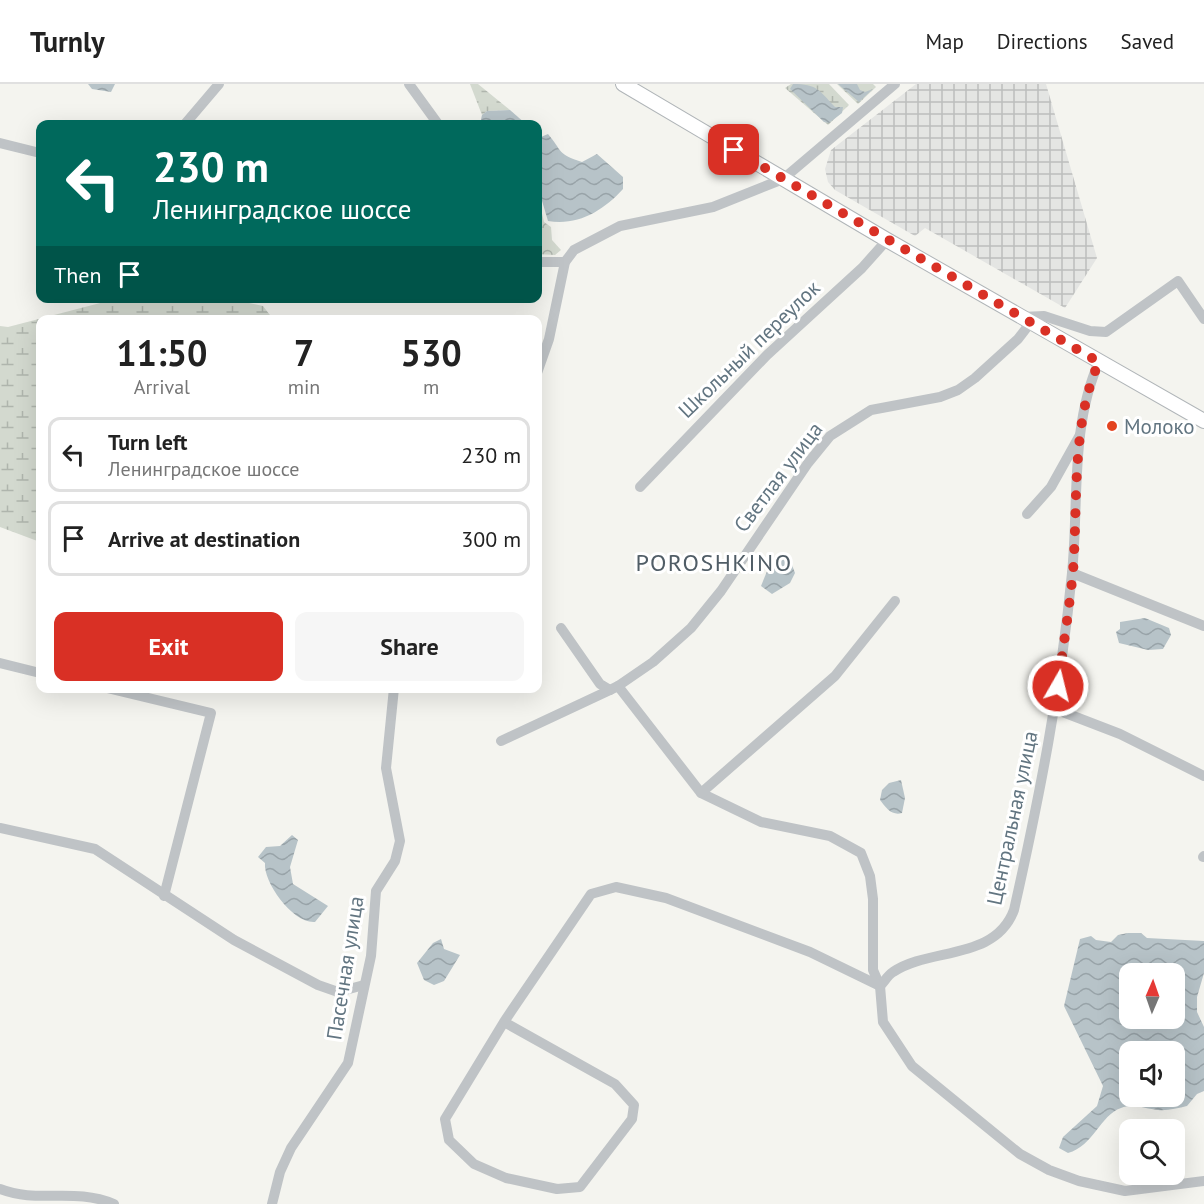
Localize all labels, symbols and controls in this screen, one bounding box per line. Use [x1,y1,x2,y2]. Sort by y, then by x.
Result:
text: Turnly [30,23,105,60]
text: Map [925,28,964,55]
text: Directions [997,28,1088,55]
text: Saved [1121,28,1174,55]
pin [708,124,759,175]
icon: arrive [717,133,750,166]
text: 230 m [153,139,269,194]
icon: left [54,144,132,222]
text: Ленинградское шоссе [153,192,411,226]
icon: arrive [113,258,146,291]
text: Then [54,261,101,289]
street label: Школьный переулок [672,274,826,424]
text: 11:50 [116,329,208,376]
text: 7 [294,329,314,376]
text: 530 [401,329,462,376]
text: Arrival [134,374,190,400]
text: min [288,374,320,400]
text: m [423,374,439,400]
place label: Молоко [1124,413,1195,440]
street label: Светлая улица [728,417,828,537]
marker: Молоко [1105,419,1119,433]
text: Turn left [108,428,188,456]
icon: left [57,438,90,471]
text: 230 m [461,441,521,469]
text: Ленинградское шоссе [108,456,299,482]
icon: arrive [57,522,90,555]
text: Arrive at destination [108,525,300,553]
text: 300 m [461,525,521,553]
district label: POROSHKINO [635,547,793,578]
button: Exit [54,612,283,681]
button: Share [295,612,524,681]
position arrow [1026,654,1090,718]
street label: Центральная улица [980,729,1044,907]
street label: Пасечная улица [320,894,370,1042]
north arrow [1119,963,1185,1029]
map controls [1119,963,1185,1185]
button: sound [1119,1041,1185,1107]
button: search [1119,1119,1185,1185]

